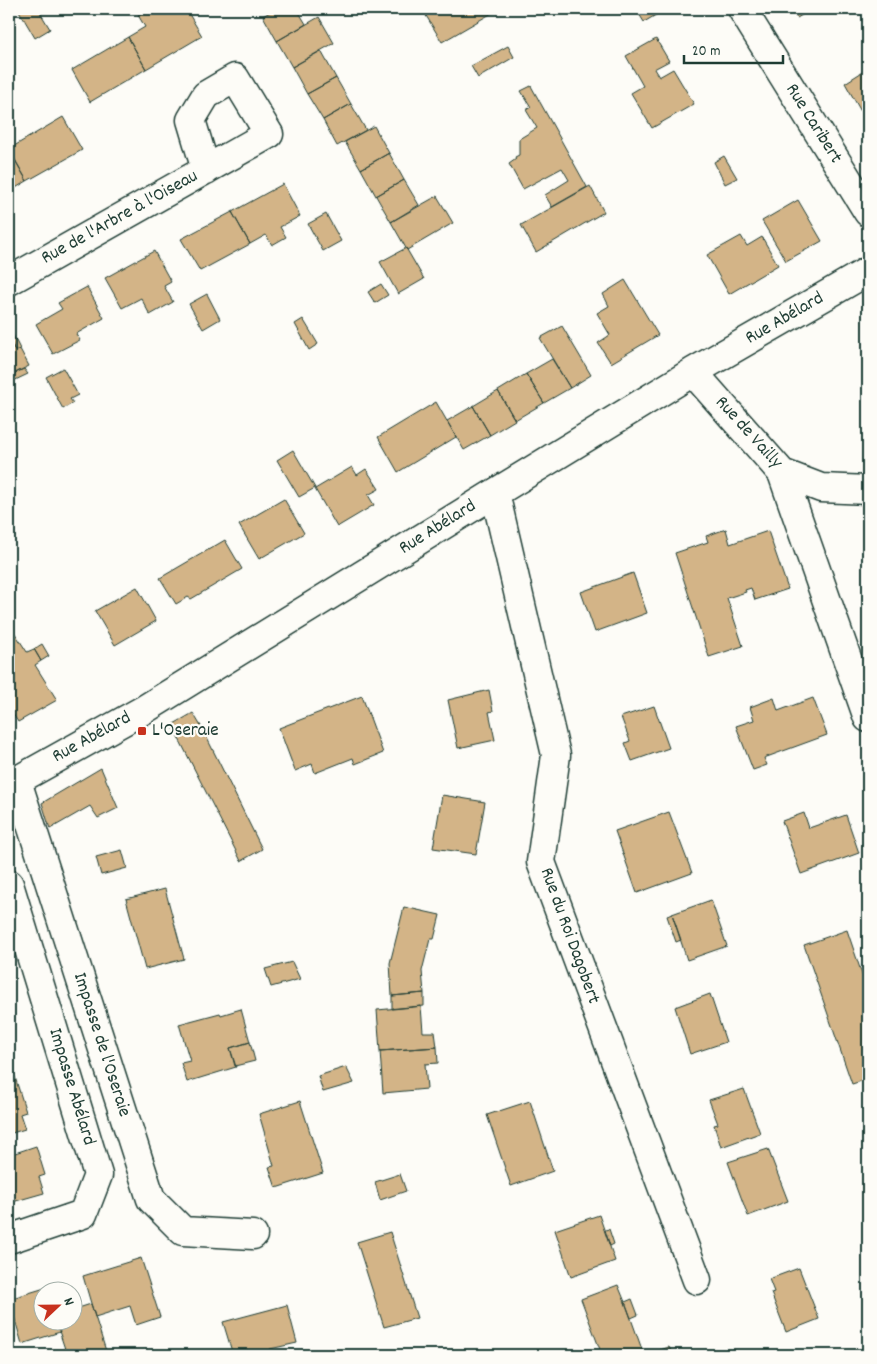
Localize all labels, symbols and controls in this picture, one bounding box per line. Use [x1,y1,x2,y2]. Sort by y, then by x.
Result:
scale bar [684,32,783,64]
text: 20 m [692,41,720,63]
street label: Rue Caribert [778,79,848,169]
street label: Rue de l'Arbre à l'Oiseau [37,164,203,272]
street label: Rue Abélard [741,286,829,352]
street label: Rue de Vailly [708,391,788,476]
street label: Rue Abélard [394,494,482,562]
street label: Rue Abélard [48,705,136,771]
place label: L'Oseraie [152,718,219,745]
marker: L'Oseraie [136,725,148,737]
street label: Rue du Roi Dagobert [532,864,606,1008]
street label: Impasse de l'Oseraie [65,969,137,1121]
street label: Impasse Abélard [40,1025,102,1149]
north arrow [32,1282,82,1332]
text: N [58,1295,79,1309]

